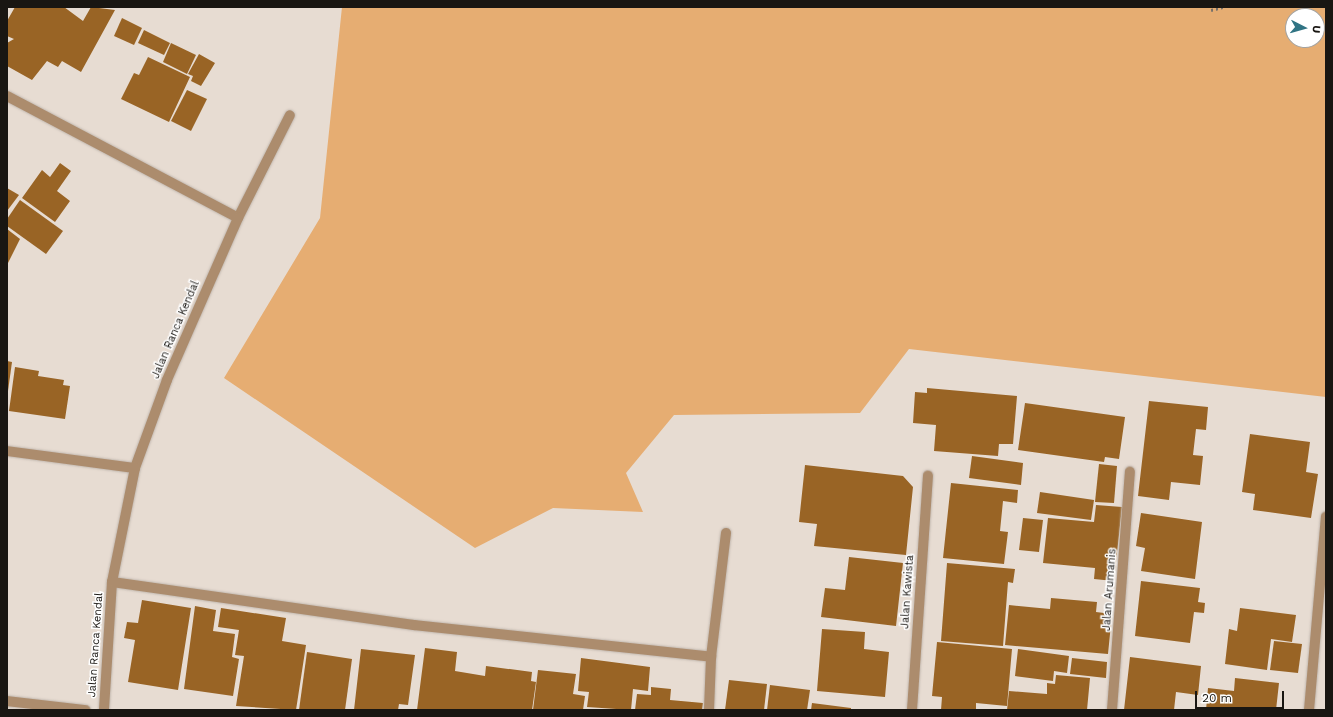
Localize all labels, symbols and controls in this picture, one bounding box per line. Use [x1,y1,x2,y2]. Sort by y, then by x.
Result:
north arrow [1285,8,1325,48]
text: U [1310,25,1323,34]
street label: Jalan Ranca Kendal [149,279,203,381]
street label: Jalan Arumanis [1101,548,1119,632]
street label: Jalan Kawista [899,554,917,630]
street label: Jalan Ranca Kendal [86,592,106,698]
scale bar [1197,683,1286,709]
text: 20 m [1202,691,1232,705]

